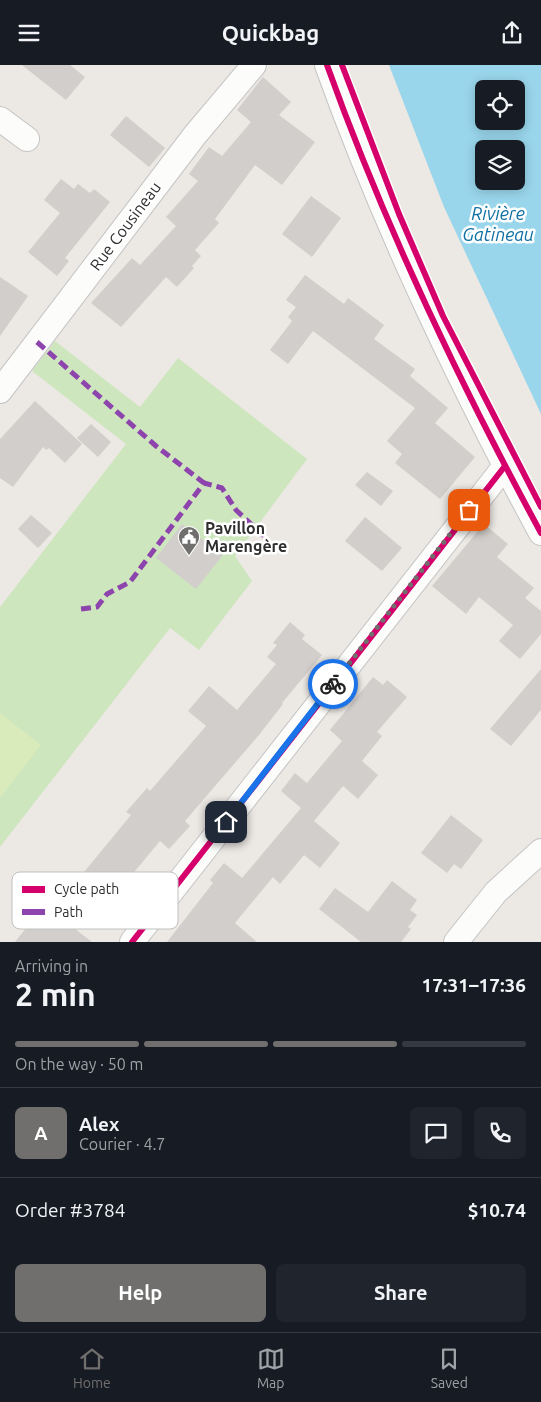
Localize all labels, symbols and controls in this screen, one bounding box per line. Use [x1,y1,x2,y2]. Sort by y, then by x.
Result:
icon: menu [15,19,43,47]
icon: share [498,19,526,47]
text: Quickbag [222,20,319,45]
map controls [475,80,525,190]
button: locate [475,80,525,130]
button: layers [475,140,525,190]
street label: Rue Cousineau [86,178,164,274]
water label: Rivière Gatineau [462,203,534,244]
pin [448,489,490,531]
icon: bag [455,496,483,524]
place label: Pavillon Marengère [205,519,287,555]
public building icon: Pavillon Marengère [177,525,201,556]
courier [308,659,358,709]
icon: bike [319,670,347,698]
pin [205,801,247,843]
icon: home [212,808,240,836]
legend [12,872,178,929]
text: Cycle path [54,881,119,897]
text: Path [54,904,83,920]
text: Arriving in [15,957,88,975]
text: 17:31–17:36 [421,974,526,996]
text: 2 min [15,976,96,1012]
text: On the way · 50 m [15,1055,143,1073]
button: chat [410,1107,462,1159]
button: phone [474,1107,526,1159]
text: Alex [79,1113,119,1135]
text: A [34,1122,48,1144]
text: Courier · 4.7 [79,1135,165,1153]
text: Order #3784 [15,1199,125,1221]
text: $10.74 [468,1199,526,1221]
button: Help [15,1264,266,1322]
button: Share [276,1264,526,1322]
tab: Home [73,1345,111,1391]
tab: Map [257,1345,285,1391]
tab: Saved [431,1345,468,1391]

